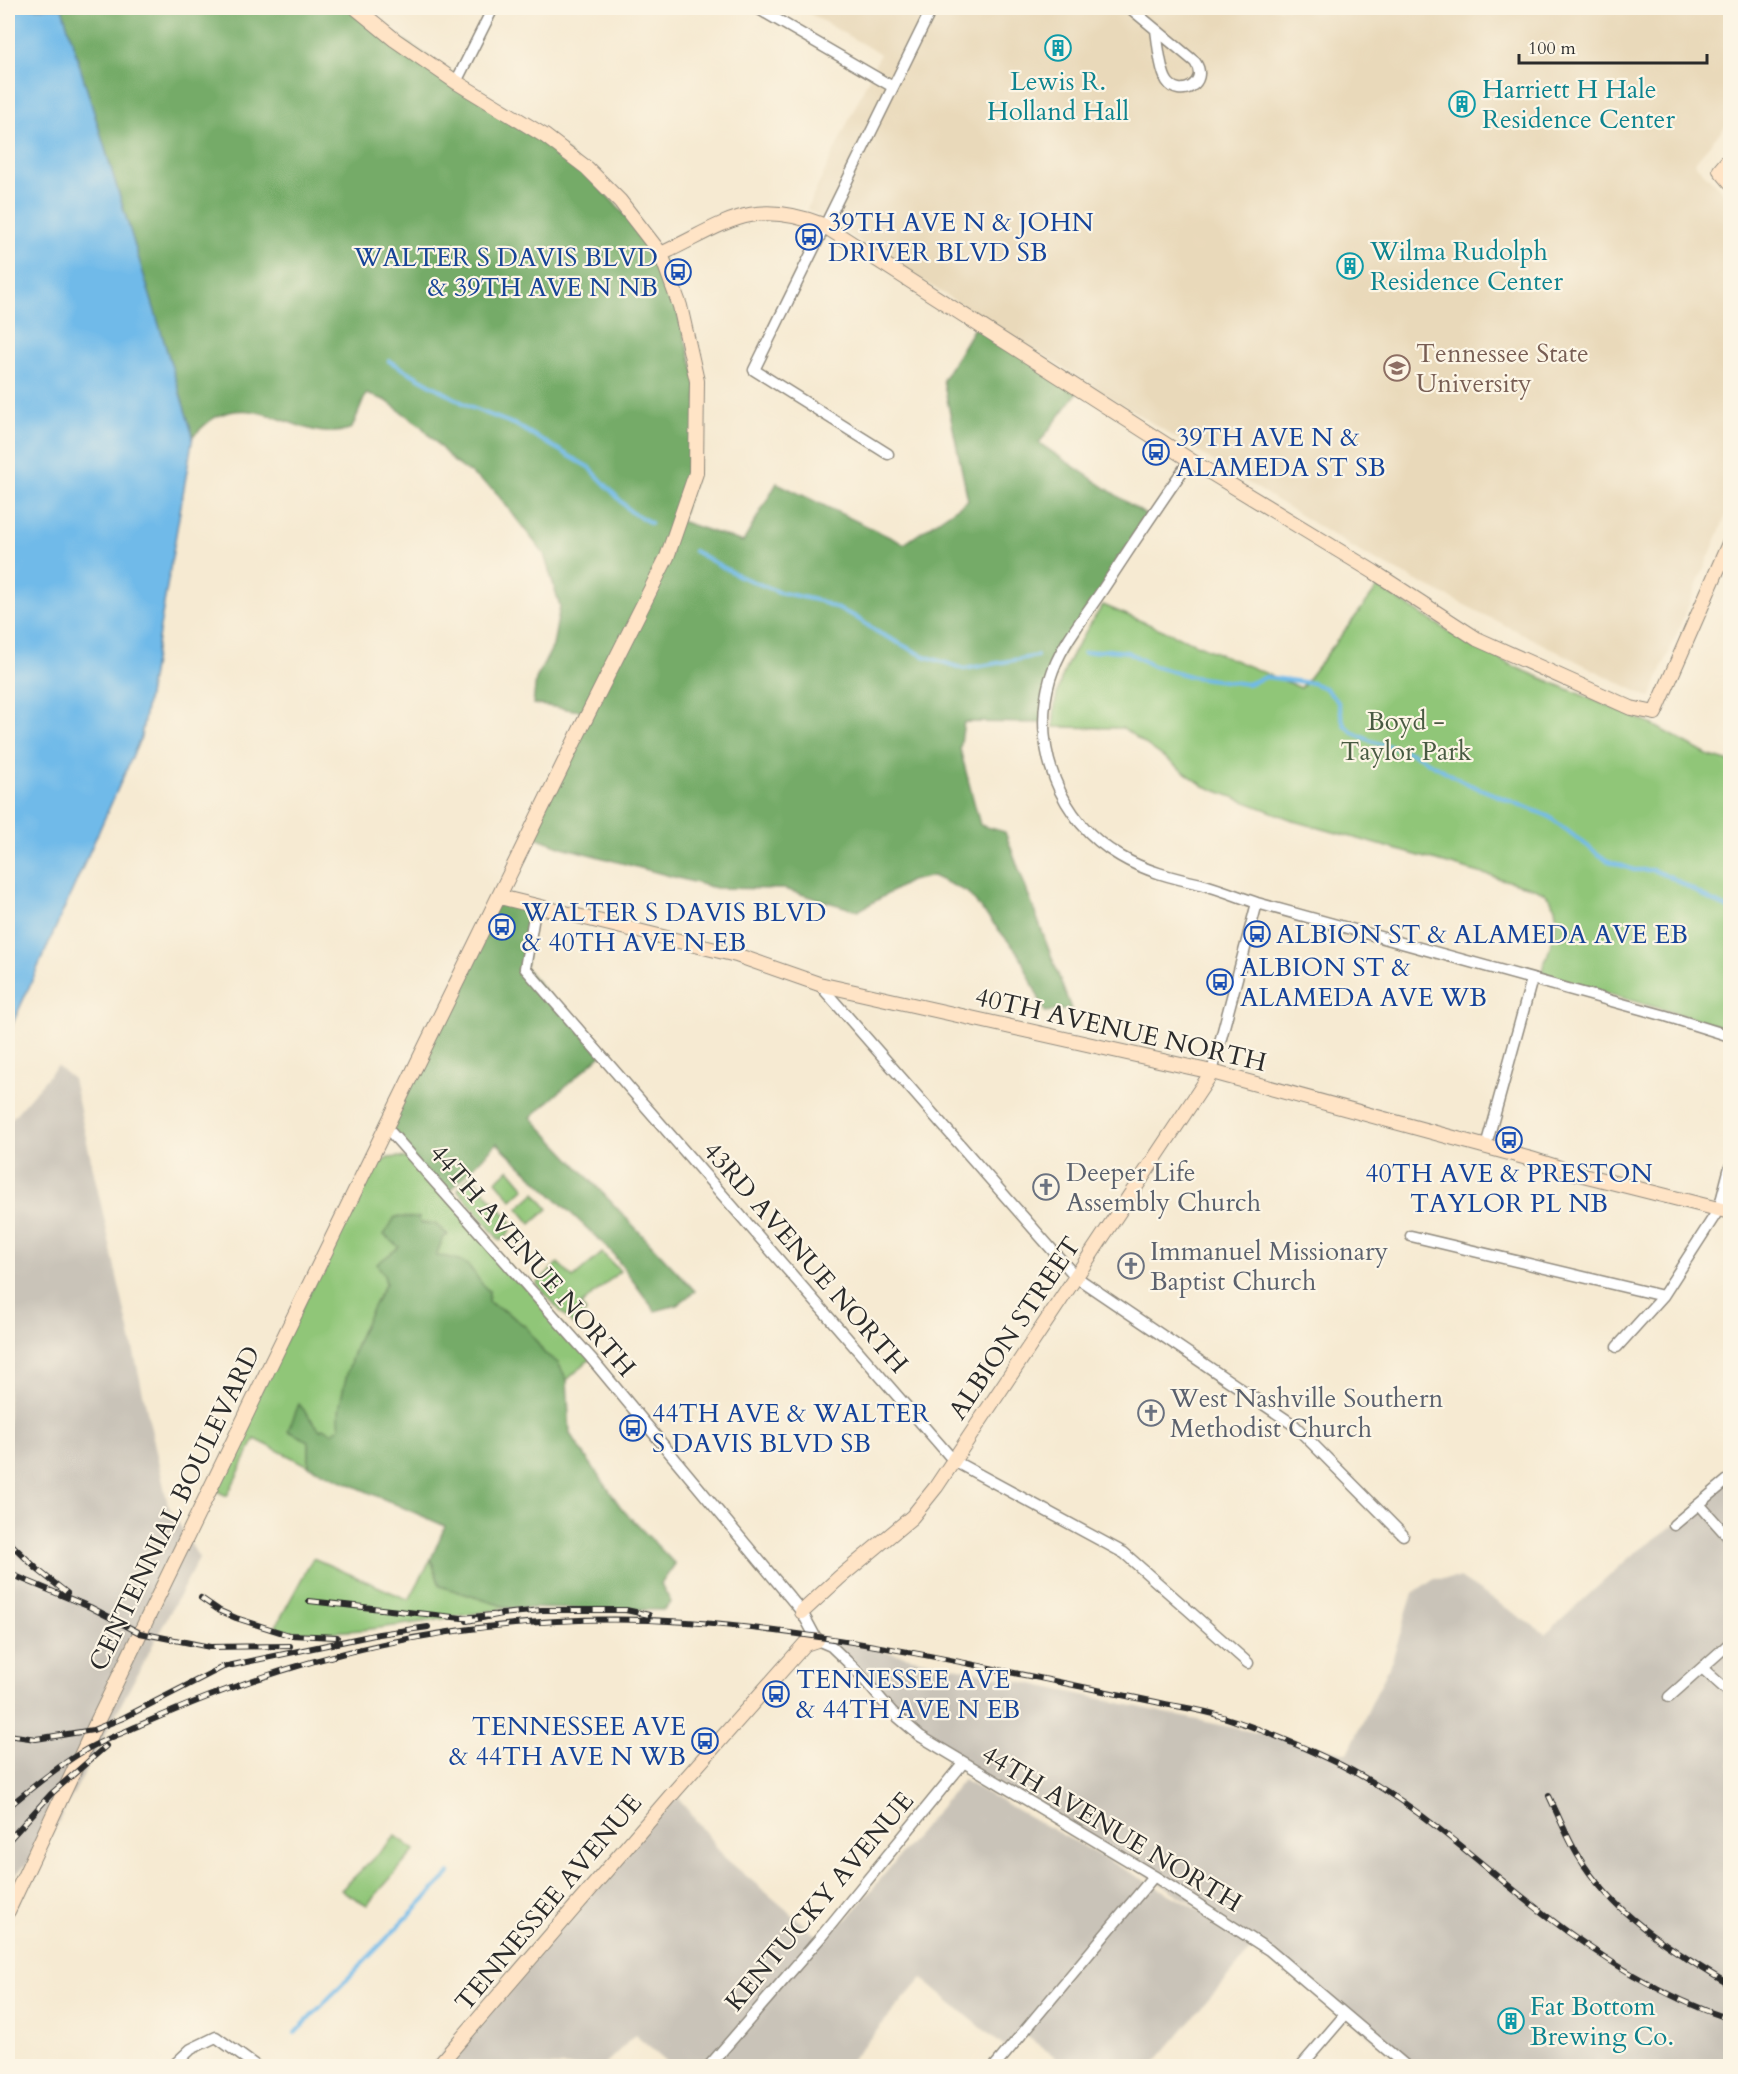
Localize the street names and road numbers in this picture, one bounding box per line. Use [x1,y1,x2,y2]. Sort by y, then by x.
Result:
street label: 40TH AVENUE NORTH [972,979,1270,1080]
street label: 43RD AVENUE NORTH [695,1134,916,1381]
street label: 44TH AVENUE NORTH [422,1136,644,1384]
street label: ALBION STREET [940,1230,1089,1427]
street label: CENTENNIAL BOULEVARD [80,1340,269,1677]
street label: 44TH AVENUE NORTH [975,1737,1248,1920]
street label: KENTUCKY AVENUE [717,1784,922,2019]
street label: TENNESSEE AVENUE [447,1786,650,2018]

